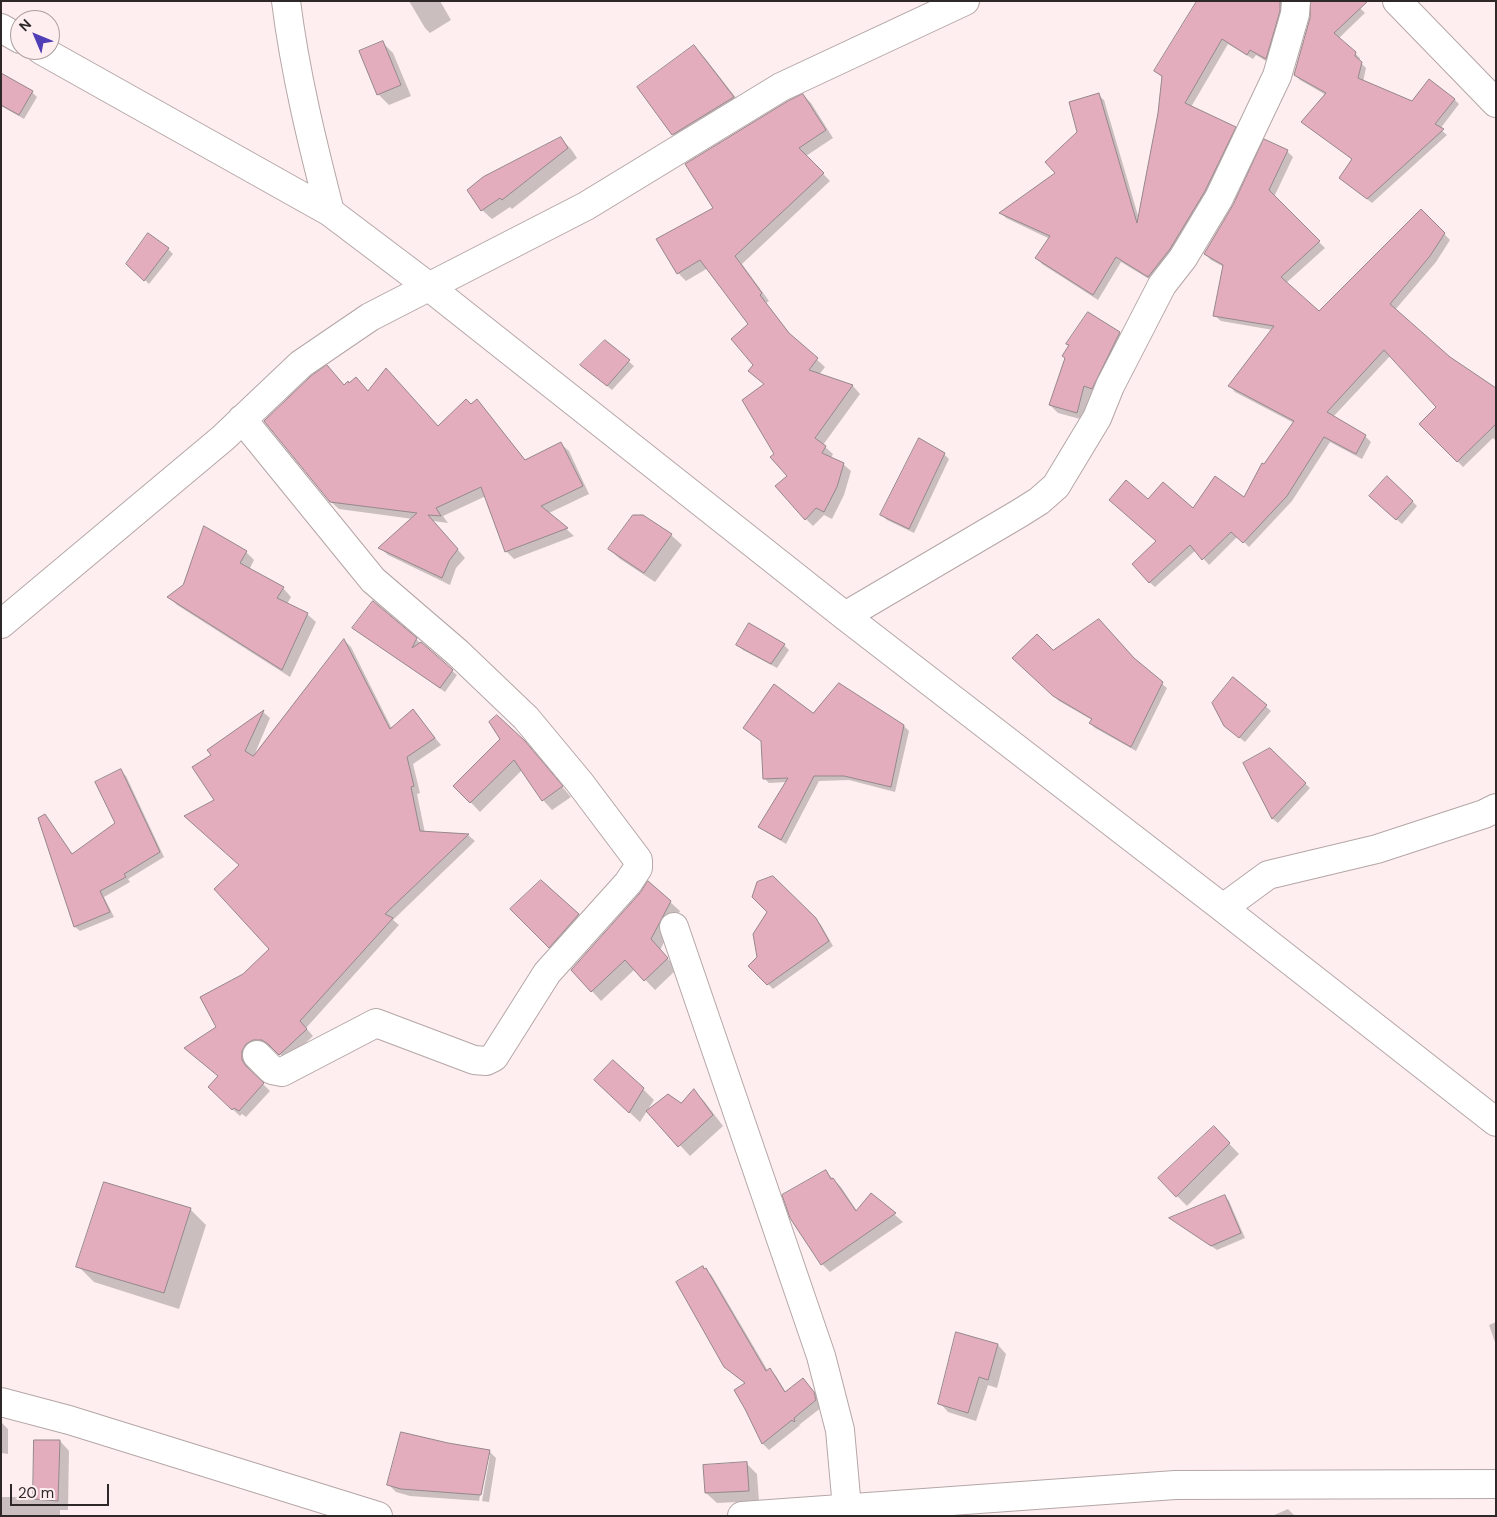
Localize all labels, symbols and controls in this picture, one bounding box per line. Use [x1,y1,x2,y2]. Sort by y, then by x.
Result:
north arrow [10,10,60,60]
text: N [15,15,35,35]
scale bar [12,1474,111,1506]
text: 20 m [18,1483,54,1503]

